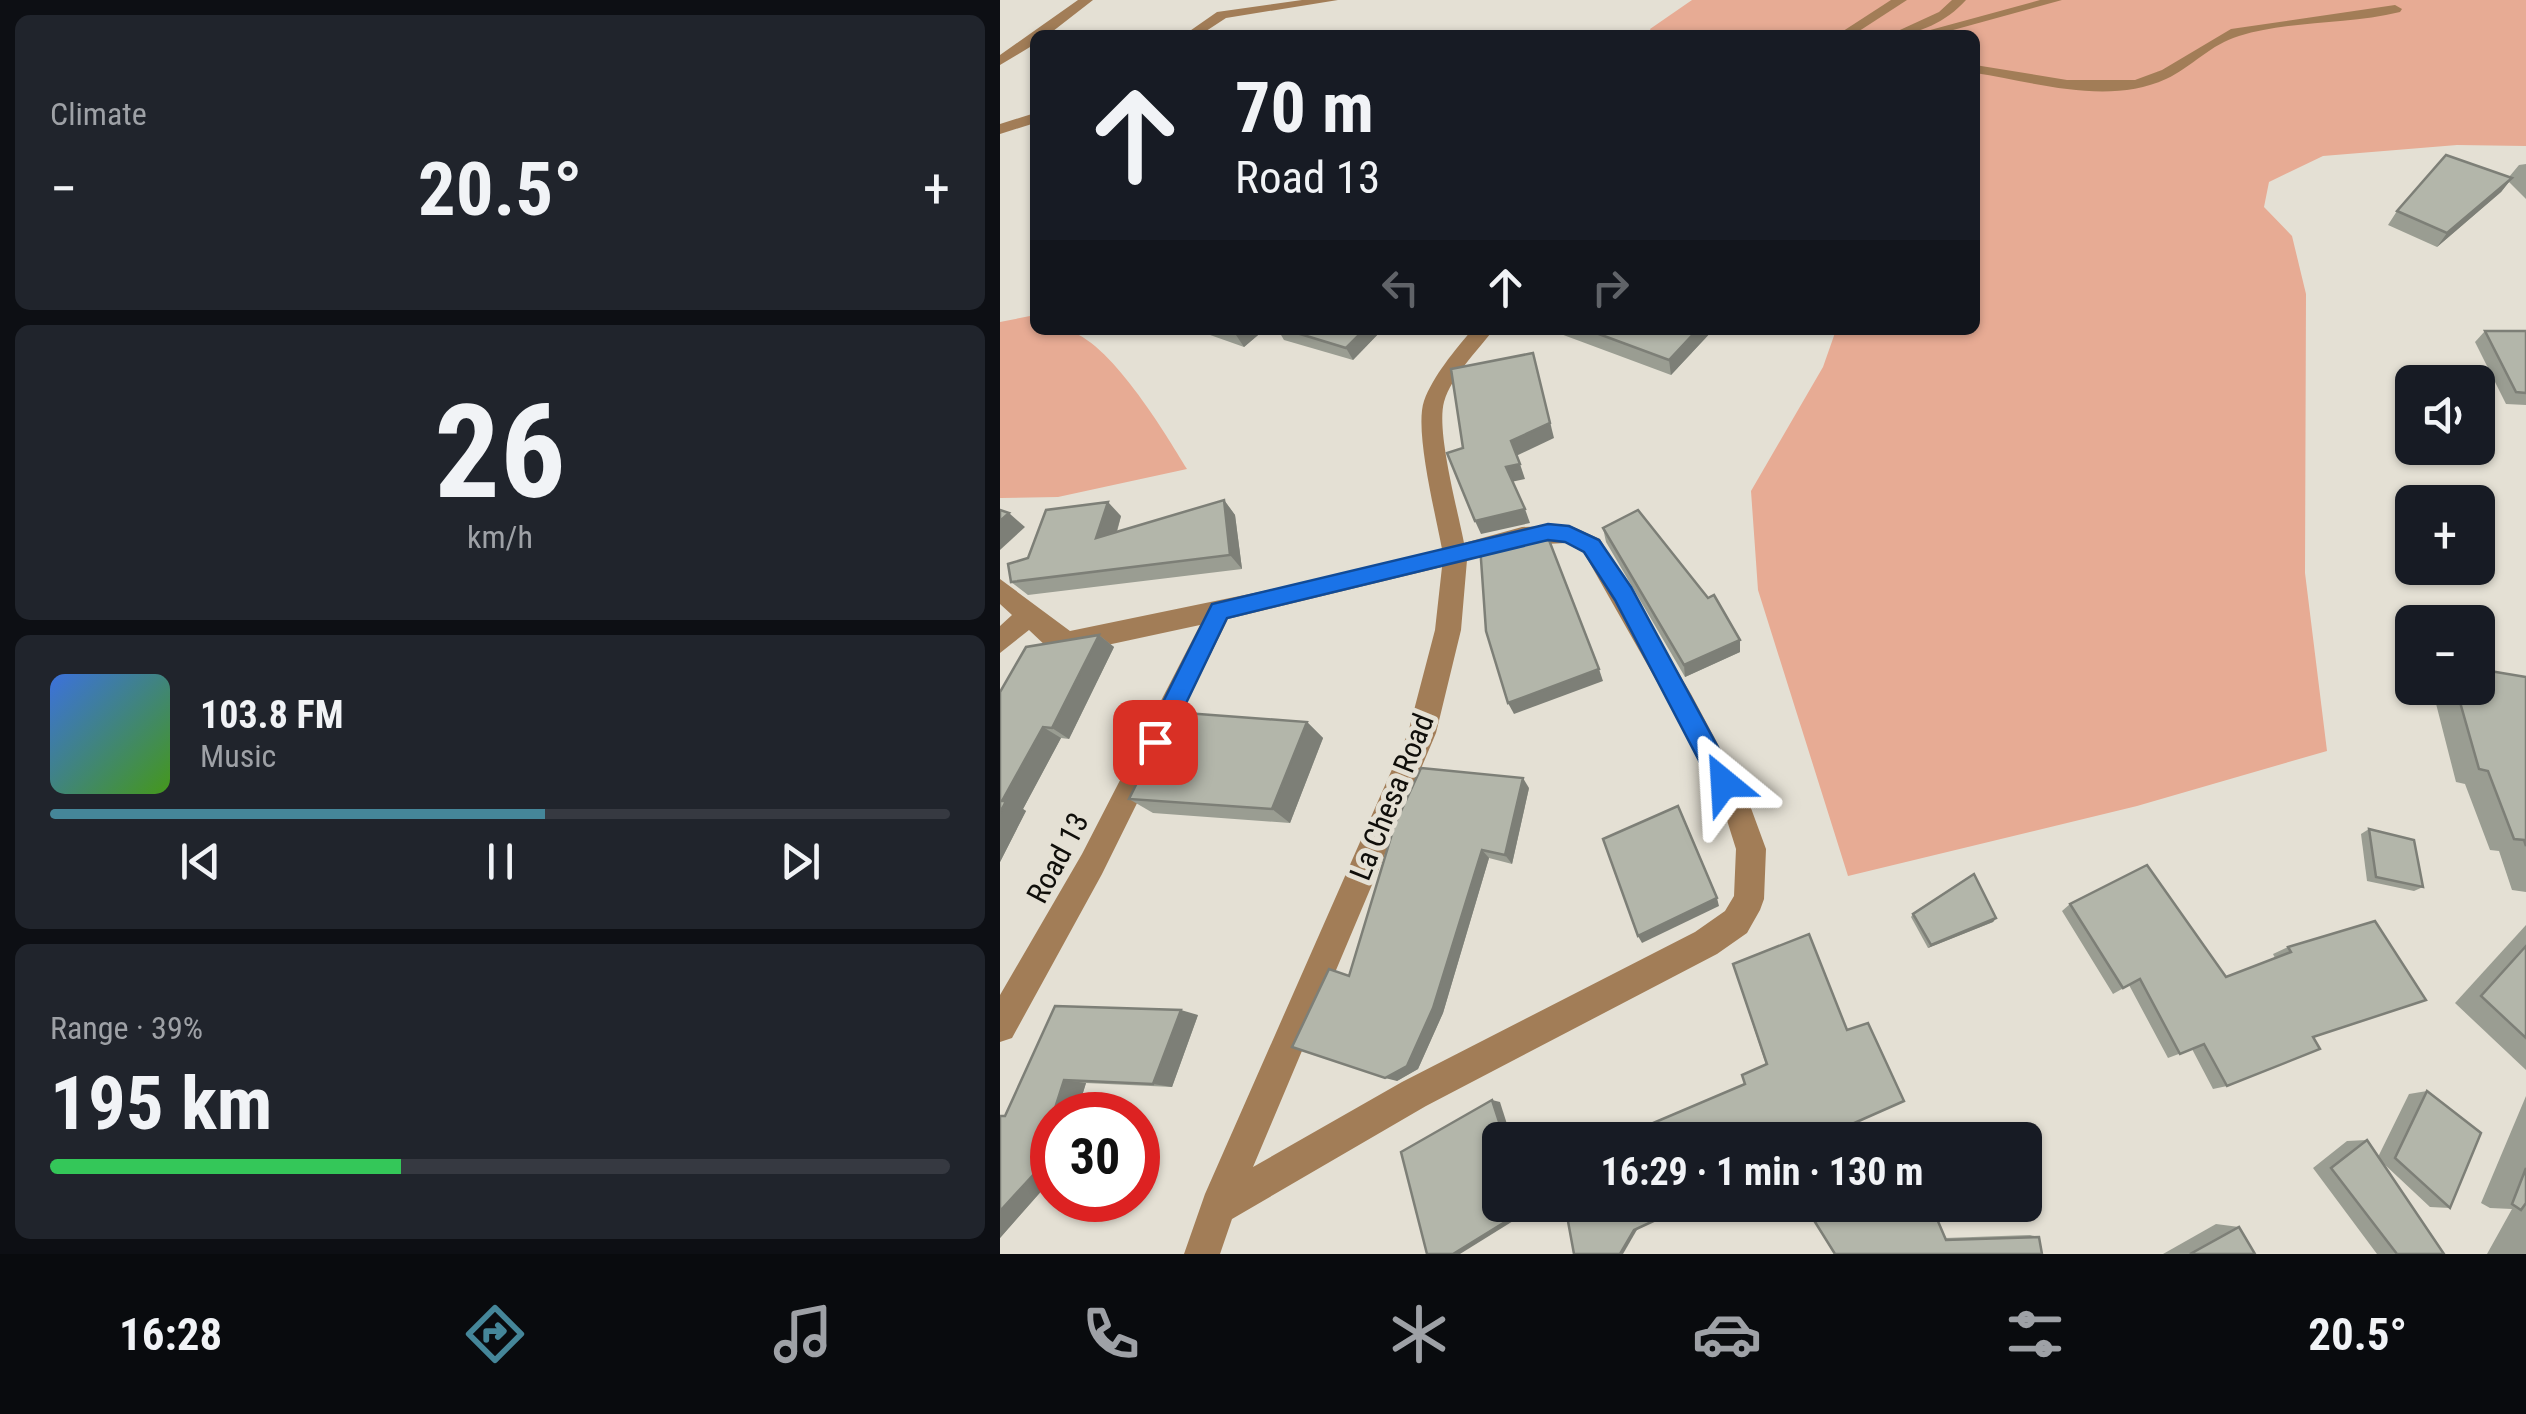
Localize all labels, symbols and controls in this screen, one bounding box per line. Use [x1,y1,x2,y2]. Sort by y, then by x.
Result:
text: 70 m [1235,67,1374,149]
icon: ahead [1070,70,1200,200]
text: Climate [50,95,147,133]
text: 20.5° [418,145,582,233]
text: Road 13 [1235,151,1380,204]
text: − [50,157,78,221]
text: + [923,157,950,221]
icon: left [1373,260,1428,315]
icon: ahead [1478,260,1533,315]
icon: right [1583,260,1638,315]
map controls [2395,365,2495,705]
button: sound [2395,365,2495,465]
text: 26 [434,376,566,529]
button: + [2395,485,2495,585]
text: km/h [467,518,533,556]
button: − [2395,605,2495,705]
text: 103.8 FM [200,693,344,737]
pin [1113,700,1198,785]
street label: La Chesa Road [1342,709,1441,885]
icon: arrive [1128,715,1183,770]
position arrow [1672,731,1776,835]
text: Music [200,737,276,775]
street label: Road 13 [1019,807,1096,909]
icon: previous [173,834,228,889]
icon: pause [473,834,528,889]
icon: next [773,834,828,889]
text: Range · 39% [50,1009,203,1047]
text: 195 km [50,1059,272,1147]
speed limit sign: 30 [1030,1092,1160,1222]
text: 16:29 · 1 min · 130 m [1601,1150,1923,1194]
icon: directions [460,1299,530,1369]
icon: music [768,1299,838,1369]
icon: phone [1076,1299,1146,1369]
icon: climate [1384,1299,1454,1369]
icon: car [1692,1299,1762,1369]
icon: filters [2000,1299,2070,1369]
text: 16:28 [119,1308,222,1361]
text: 20.5° [2308,1308,2407,1361]

